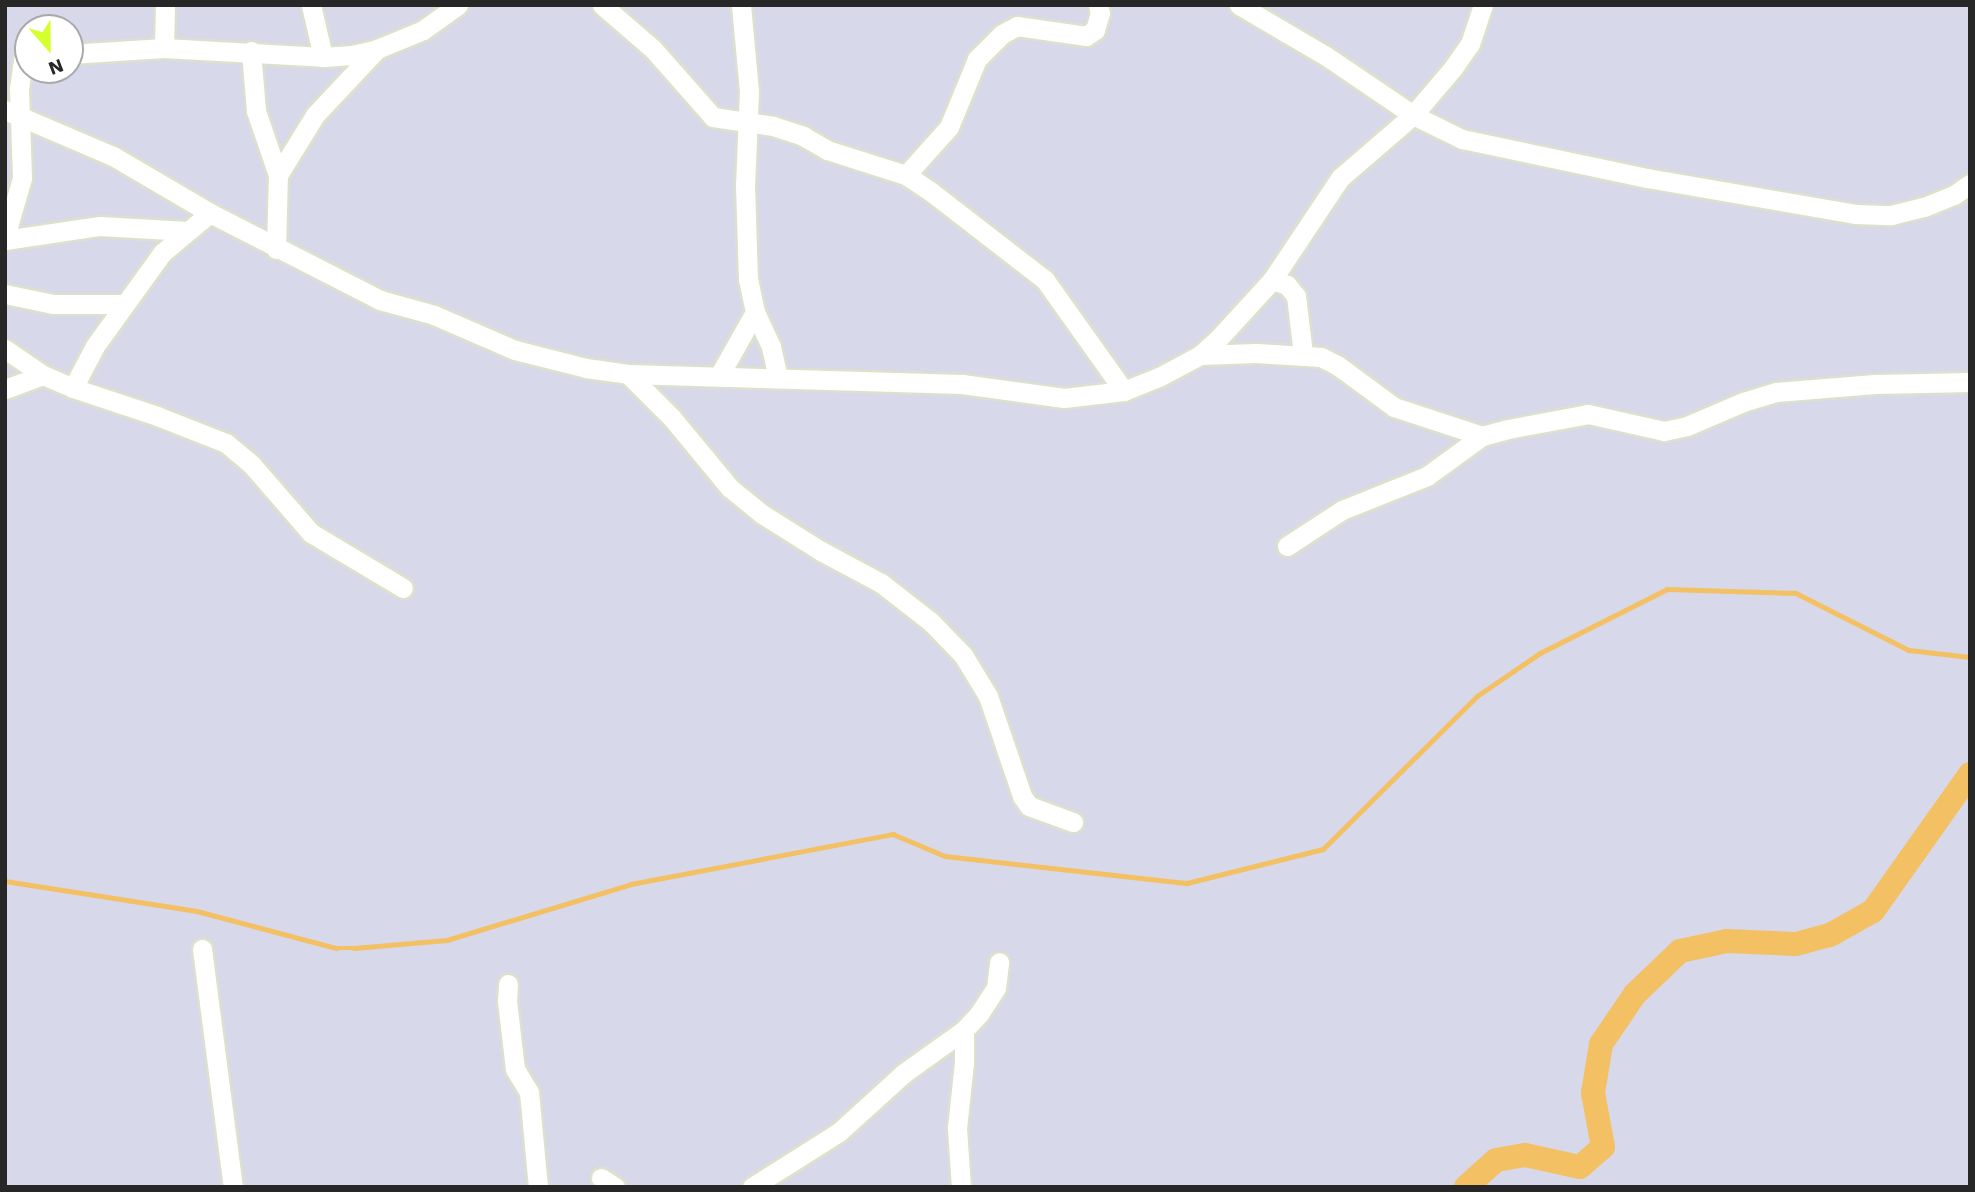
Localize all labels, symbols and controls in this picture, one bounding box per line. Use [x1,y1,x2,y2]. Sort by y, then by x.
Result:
north arrow [14,14,84,84]
text: N [45,54,67,80]

